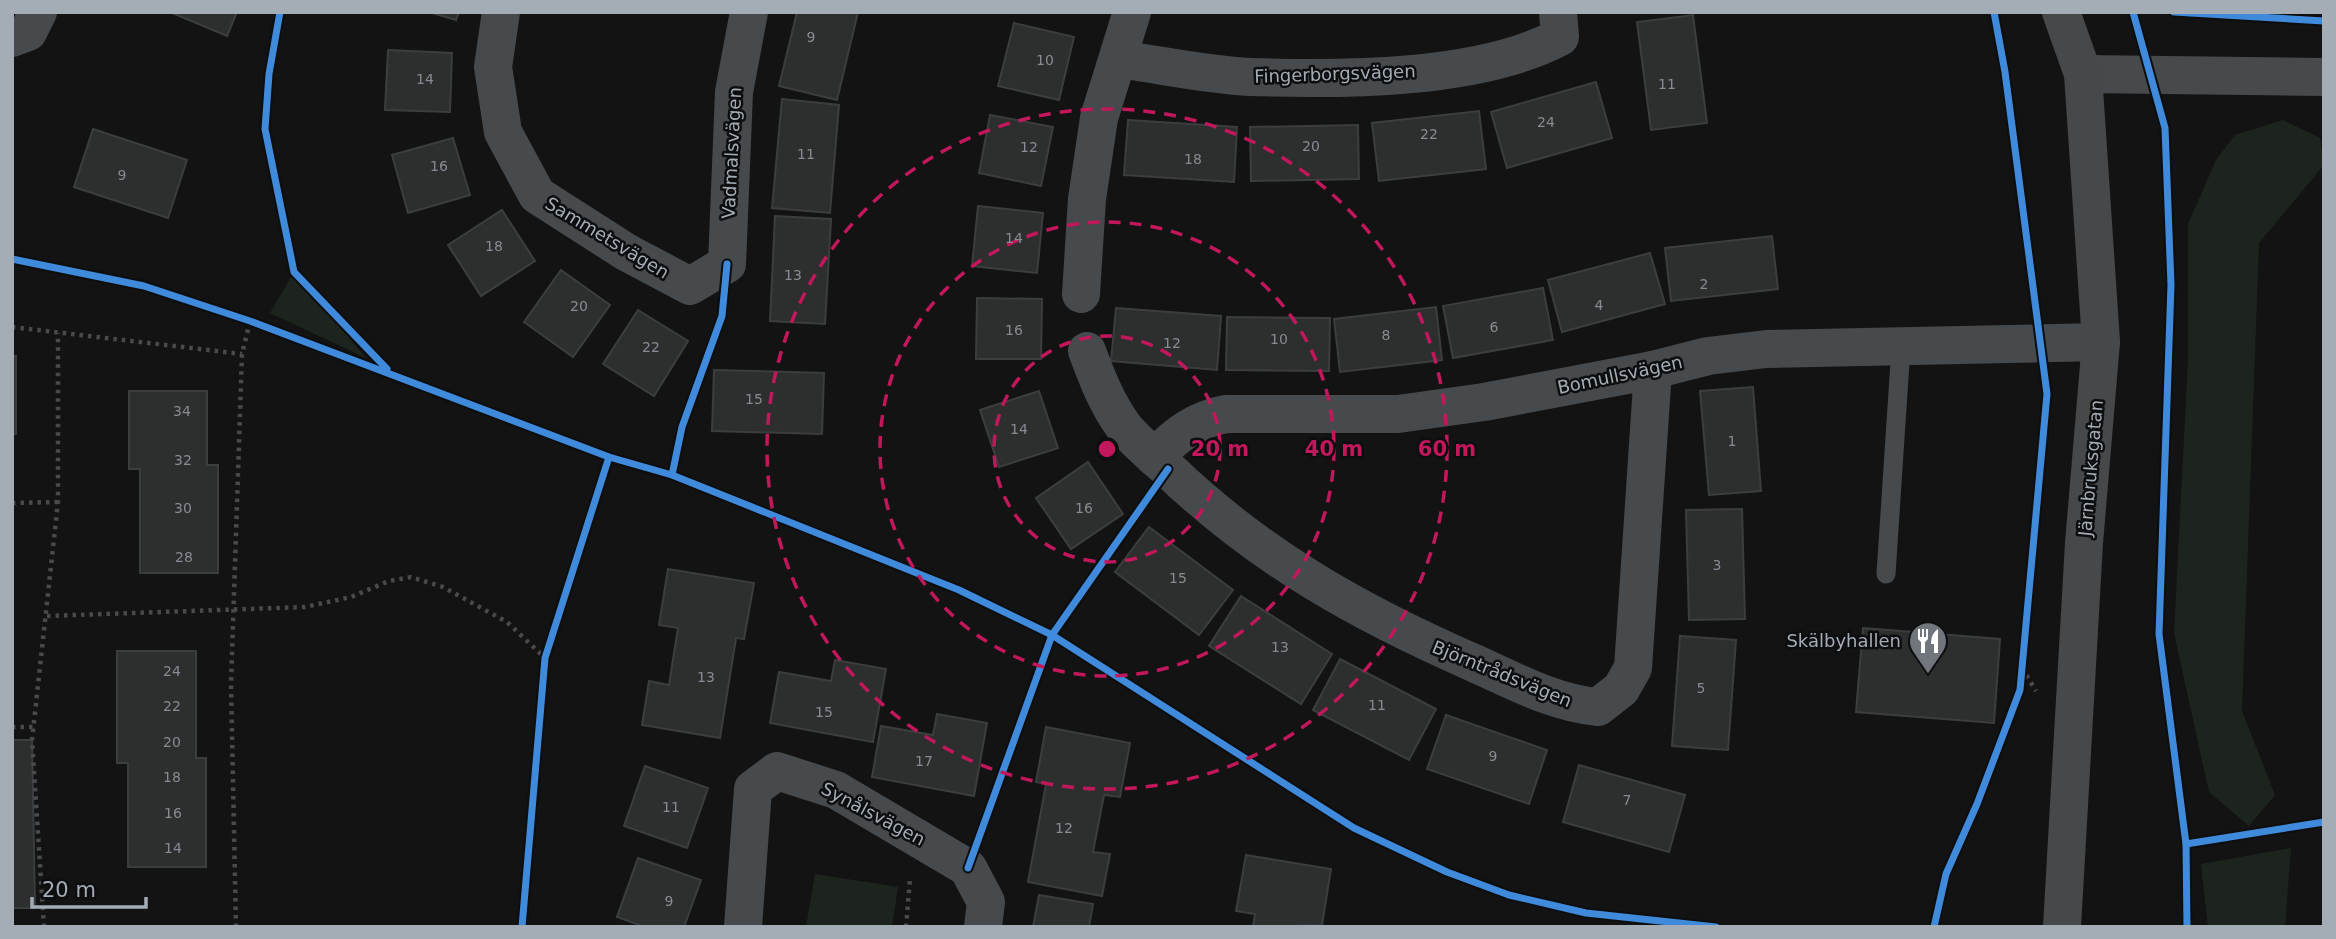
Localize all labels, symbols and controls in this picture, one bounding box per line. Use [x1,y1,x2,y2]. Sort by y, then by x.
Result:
house number: 9 [807,29,815,45]
house number: 10 [1036,52,1054,68]
street label: Fingerborgsvägen [1254,60,1416,87]
house number: 14 [416,71,434,87]
house number: 11 [1658,76,1676,92]
street label: Vadmalsvägen [718,87,745,219]
house number: 24 [1537,114,1555,130]
house number: 22 [1420,126,1438,142]
house number: 20 [1302,138,1320,154]
house number: 12 [1020,139,1038,155]
house number: 11 [797,146,815,162]
house number: 18 [1184,151,1202,167]
house number: 16 [430,158,448,174]
house number: 9 [118,167,126,183]
street label: Sammetsvägen [542,192,673,283]
house number: 14 [1005,230,1023,246]
house number: 18 [485,238,503,254]
house number: 13 [784,267,802,283]
house number: 2 [1700,276,1708,292]
house number: 4 [1595,297,1604,313]
house number: 20 [570,298,588,314]
house number: 6 [1490,319,1499,335]
house number: 16 [1005,322,1023,338]
house number: 8 [1382,327,1390,343]
house number: 10 [1270,331,1288,347]
house number: 12 [1163,335,1181,351]
house number: 22 [642,339,660,355]
street label: Bomullsvägen [1555,351,1684,398]
house number: 15 [745,391,763,407]
street label: Järnbruksgatan [2074,399,2107,538]
house number: 34 [173,403,191,419]
house number: 14 [1010,421,1028,437]
house number: 1 [1728,433,1736,449]
centre of rings [1095,437,1119,461]
text: 20 m [1191,437,1249,461]
text: 40 m [1305,437,1363,461]
text: 60 m [1418,437,1476,461]
house number: 32 [174,452,192,468]
house number: 30 [174,500,192,516]
house number: 16 [1075,500,1093,516]
house number: 28 [175,549,193,565]
house number: 3 [1713,557,1721,573]
house number: 15 [1169,570,1187,586]
restaurant icon: Skälbyhallen [1907,620,1949,675]
place label: Skälbyhallen [1786,630,1901,651]
street label: Björntrådsvägen [1429,636,1575,711]
house number: 13 [1271,639,1289,655]
house number: 24 [163,663,181,679]
house number: 13 [697,669,715,685]
house number: 5 [1697,680,1705,696]
house number: 11 [1368,697,1386,713]
house number: 22 [163,698,181,714]
house number: 15 [815,704,833,720]
house number: 20 [163,734,181,750]
house number: 9 [1489,748,1497,764]
house number: 17 [915,753,933,769]
house number: 18 [163,769,181,785]
street label: Synålsvägen [818,777,929,850]
house number: 7 [1623,792,1631,808]
house number: 11 [662,799,680,815]
house number: 16 [164,805,182,821]
house number: 12 [1055,820,1073,836]
house number: 14 [164,840,182,856]
scale bar [32,866,145,910]
text: 20 m [42,878,96,902]
house number: 9 [665,893,673,909]

